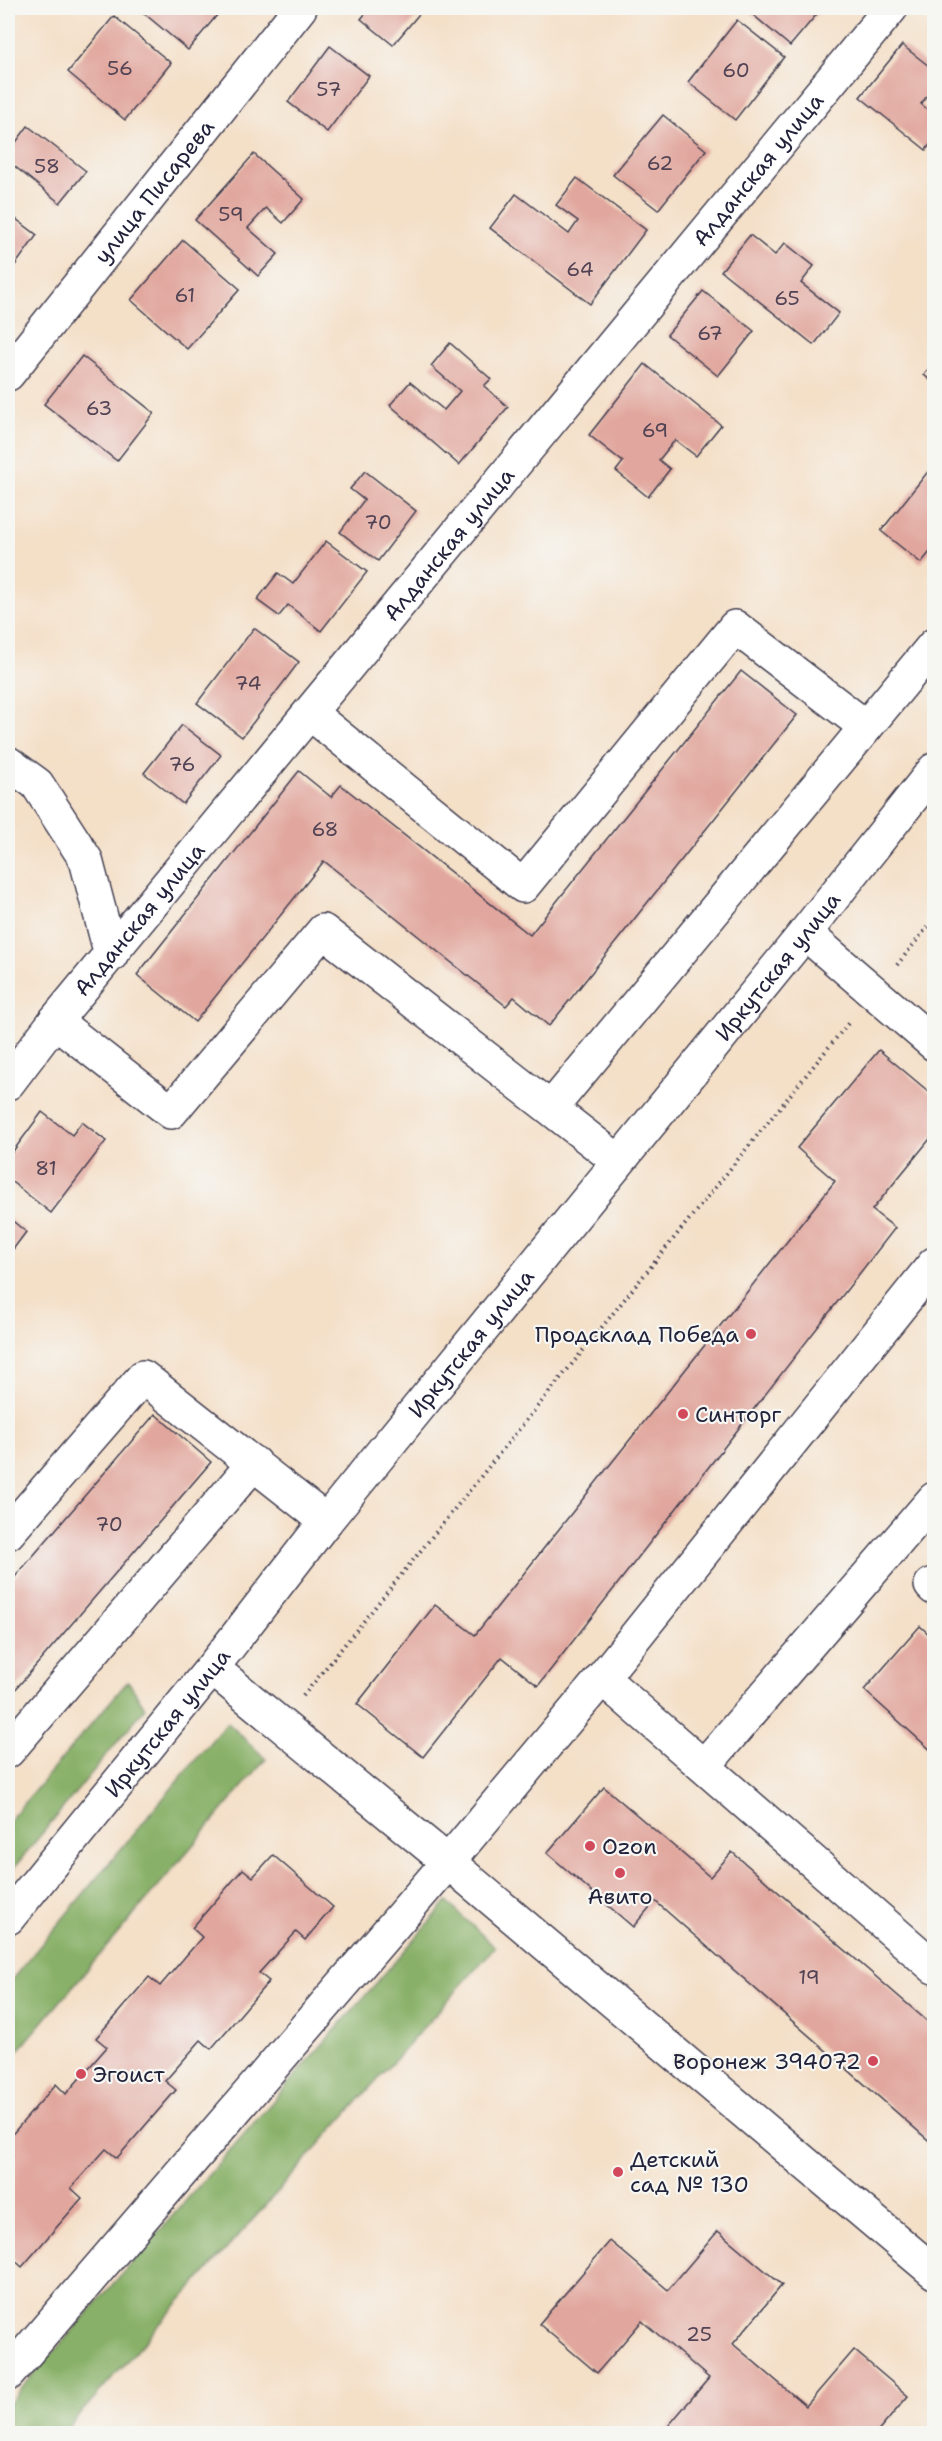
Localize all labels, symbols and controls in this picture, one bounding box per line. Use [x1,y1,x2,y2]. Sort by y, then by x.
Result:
house number: 56 [107,55,133,81]
house number: 60 [722,57,750,83]
house number: 57 [316,76,342,102]
street label: Алданская улица [686,86,830,252]
street label: улица Писарева [87,113,221,269]
house number: 62 [647,150,673,176]
house number: 58 [34,153,60,179]
house number: 59 [218,201,244,227]
house number: 64 [566,256,594,282]
house number: 61 [175,282,195,308]
house number: 65 [774,285,800,311]
house number: 67 [697,320,723,346]
house number: 63 [86,395,112,421]
house number: 69 [642,417,668,443]
street label: Алданская улица [377,461,521,627]
house number: 70 [364,509,392,535]
house number: 74 [234,670,262,696]
house number: 76 [168,751,196,777]
house number: 68 [311,816,339,842]
street label: Алданская улица [67,836,211,1002]
street label: Иркутская улица [708,885,847,1047]
house number: 81 [35,1155,57,1181]
street label: Иркутская улица [402,1263,540,1424]
place label: Продсклад Победа [535,1320,739,1349]
marker: Продсклад Победа [744,1327,758,1341]
place label: Синторг [695,1400,782,1429]
marker: Синторг [676,1407,690,1421]
house number: 70 [95,1511,123,1537]
street label: Иркутская улица [98,1642,237,1803]
place label: Ozon [602,1832,657,1861]
marker: Ozon [583,1839,597,1853]
marker: Авито [613,1866,627,1880]
place label: Авито [587,1882,653,1911]
house number: 19 [798,1964,820,1990]
place label: Воронеж 394072 [673,2047,861,2076]
marker: Воронеж 394072 [866,2054,880,2068]
place label: Эгоист [93,2060,166,2089]
marker: Эгоист [74,2067,88,2081]
place label: Детский сад № 130 [630,2145,749,2199]
marker: Детский сад № 130 [611,2165,625,2179]
house number: 25 [686,2321,712,2347]

